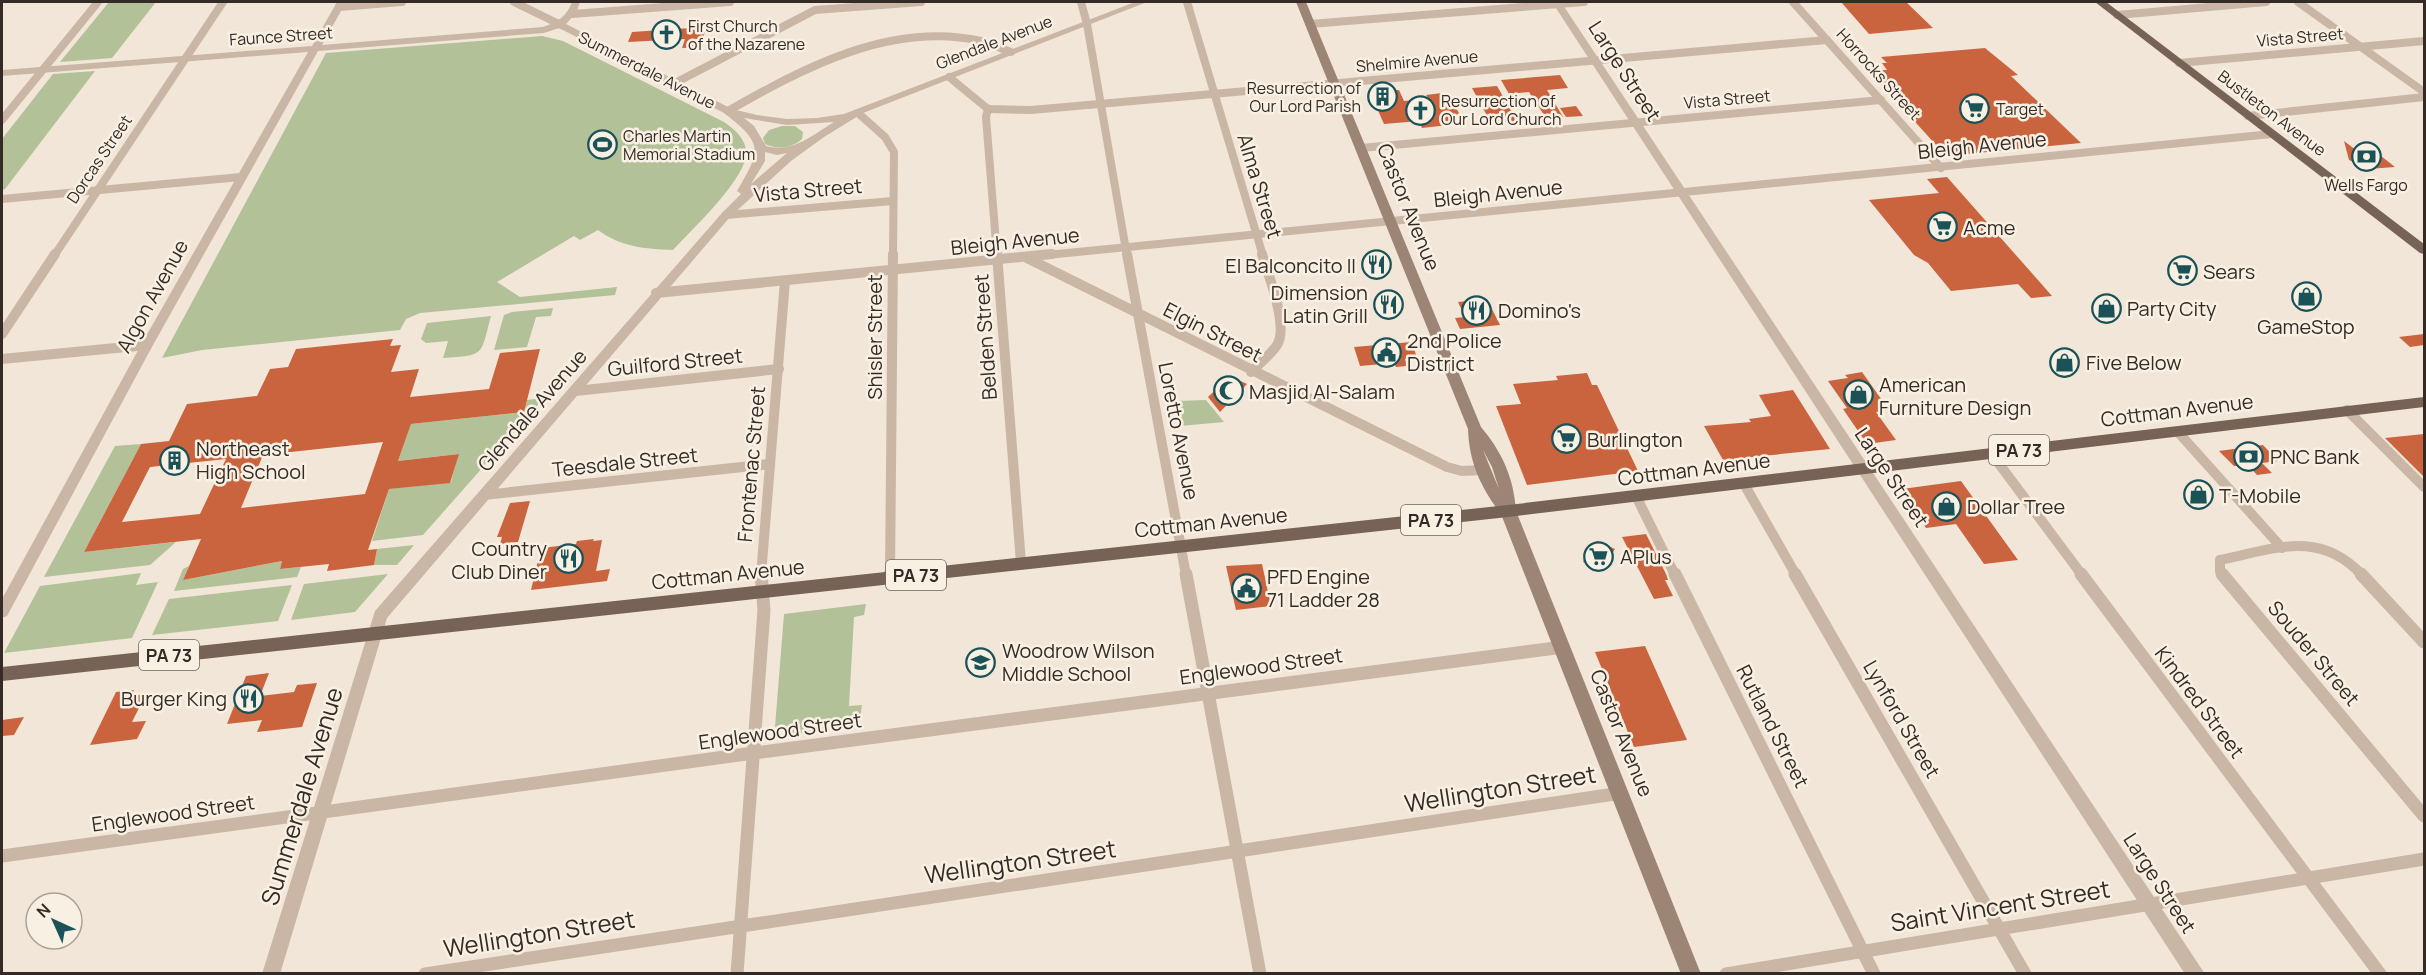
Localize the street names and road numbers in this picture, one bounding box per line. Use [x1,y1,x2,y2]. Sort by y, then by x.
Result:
street label: Glendale Avenue [933,10,1055,74]
street label: Large Street [1583,16,1667,126]
street label: Faunce Street [228,21,334,51]
street label: Vista Street [2256,22,2344,52]
street label: Horrocks Street [1832,23,1926,125]
street label: Summerdale Avenue [575,26,719,114]
street label: Shelmire Avenue [1355,45,1479,77]
street label: Bustleton Avenue [2213,65,2331,161]
street label: Vista Street [1683,84,1771,114]
street label: Dorcas Street [61,111,137,207]
street label: Bleigh Avenue [1916,125,2048,165]
street label: Alma Street [1231,130,1289,242]
street label: Castor Avenue [1371,139,1447,275]
street label: Vista Street [753,172,863,208]
street label: Bleigh Avenue [1432,173,1564,213]
street label: Bleigh Avenue [949,221,1081,261]
street label: Algon Avenue [110,235,194,357]
street label: Belden Street [967,273,1003,401]
street label: Shisler Street [861,274,888,400]
street label: Elgin Street [1159,296,1267,368]
street label: Guilford Street [606,341,744,383]
street label: Glendale Avenue [471,343,593,477]
street label: Loretto Avenue [1152,360,1206,502]
street label: Frontenac Street [731,385,771,543]
street label: Cottman Avenue [2099,387,2255,433]
street label: Large Street [1849,422,1935,532]
road number: PA 73 [1989,435,2049,465]
street label: Teesdale Street [551,441,699,483]
street label: Cottman Avenue [1616,446,1772,492]
street label: Cottman Avenue [1133,501,1289,543]
road number: PA 73 [1401,505,1461,535]
street label: Cottman Avenue [650,553,806,595]
road number: PA 73 [886,560,946,590]
street label: Souder Street [2262,595,2366,711]
road number: PA 73 [139,640,199,670]
street label: Englewood Street [1178,641,1344,691]
street label: Kindred Street [2149,641,2251,763]
street label: Lynford Street [1857,655,1947,783]
street label: Rutland Street [1730,660,1816,792]
street label: Castor Avenue [1584,665,1660,801]
street label: Summerdale Avenue [252,683,350,909]
street label: Englewood Street [697,706,863,756]
street label: Wellington Street [1402,757,1598,819]
street label: Englewood Street [90,788,256,838]
street label: Large Street [2118,828,2202,938]
street label: Wellington Street [922,831,1118,891]
street label: Saint Vincent Street [1888,871,2112,939]
street label: Wellington Street [441,902,637,964]

